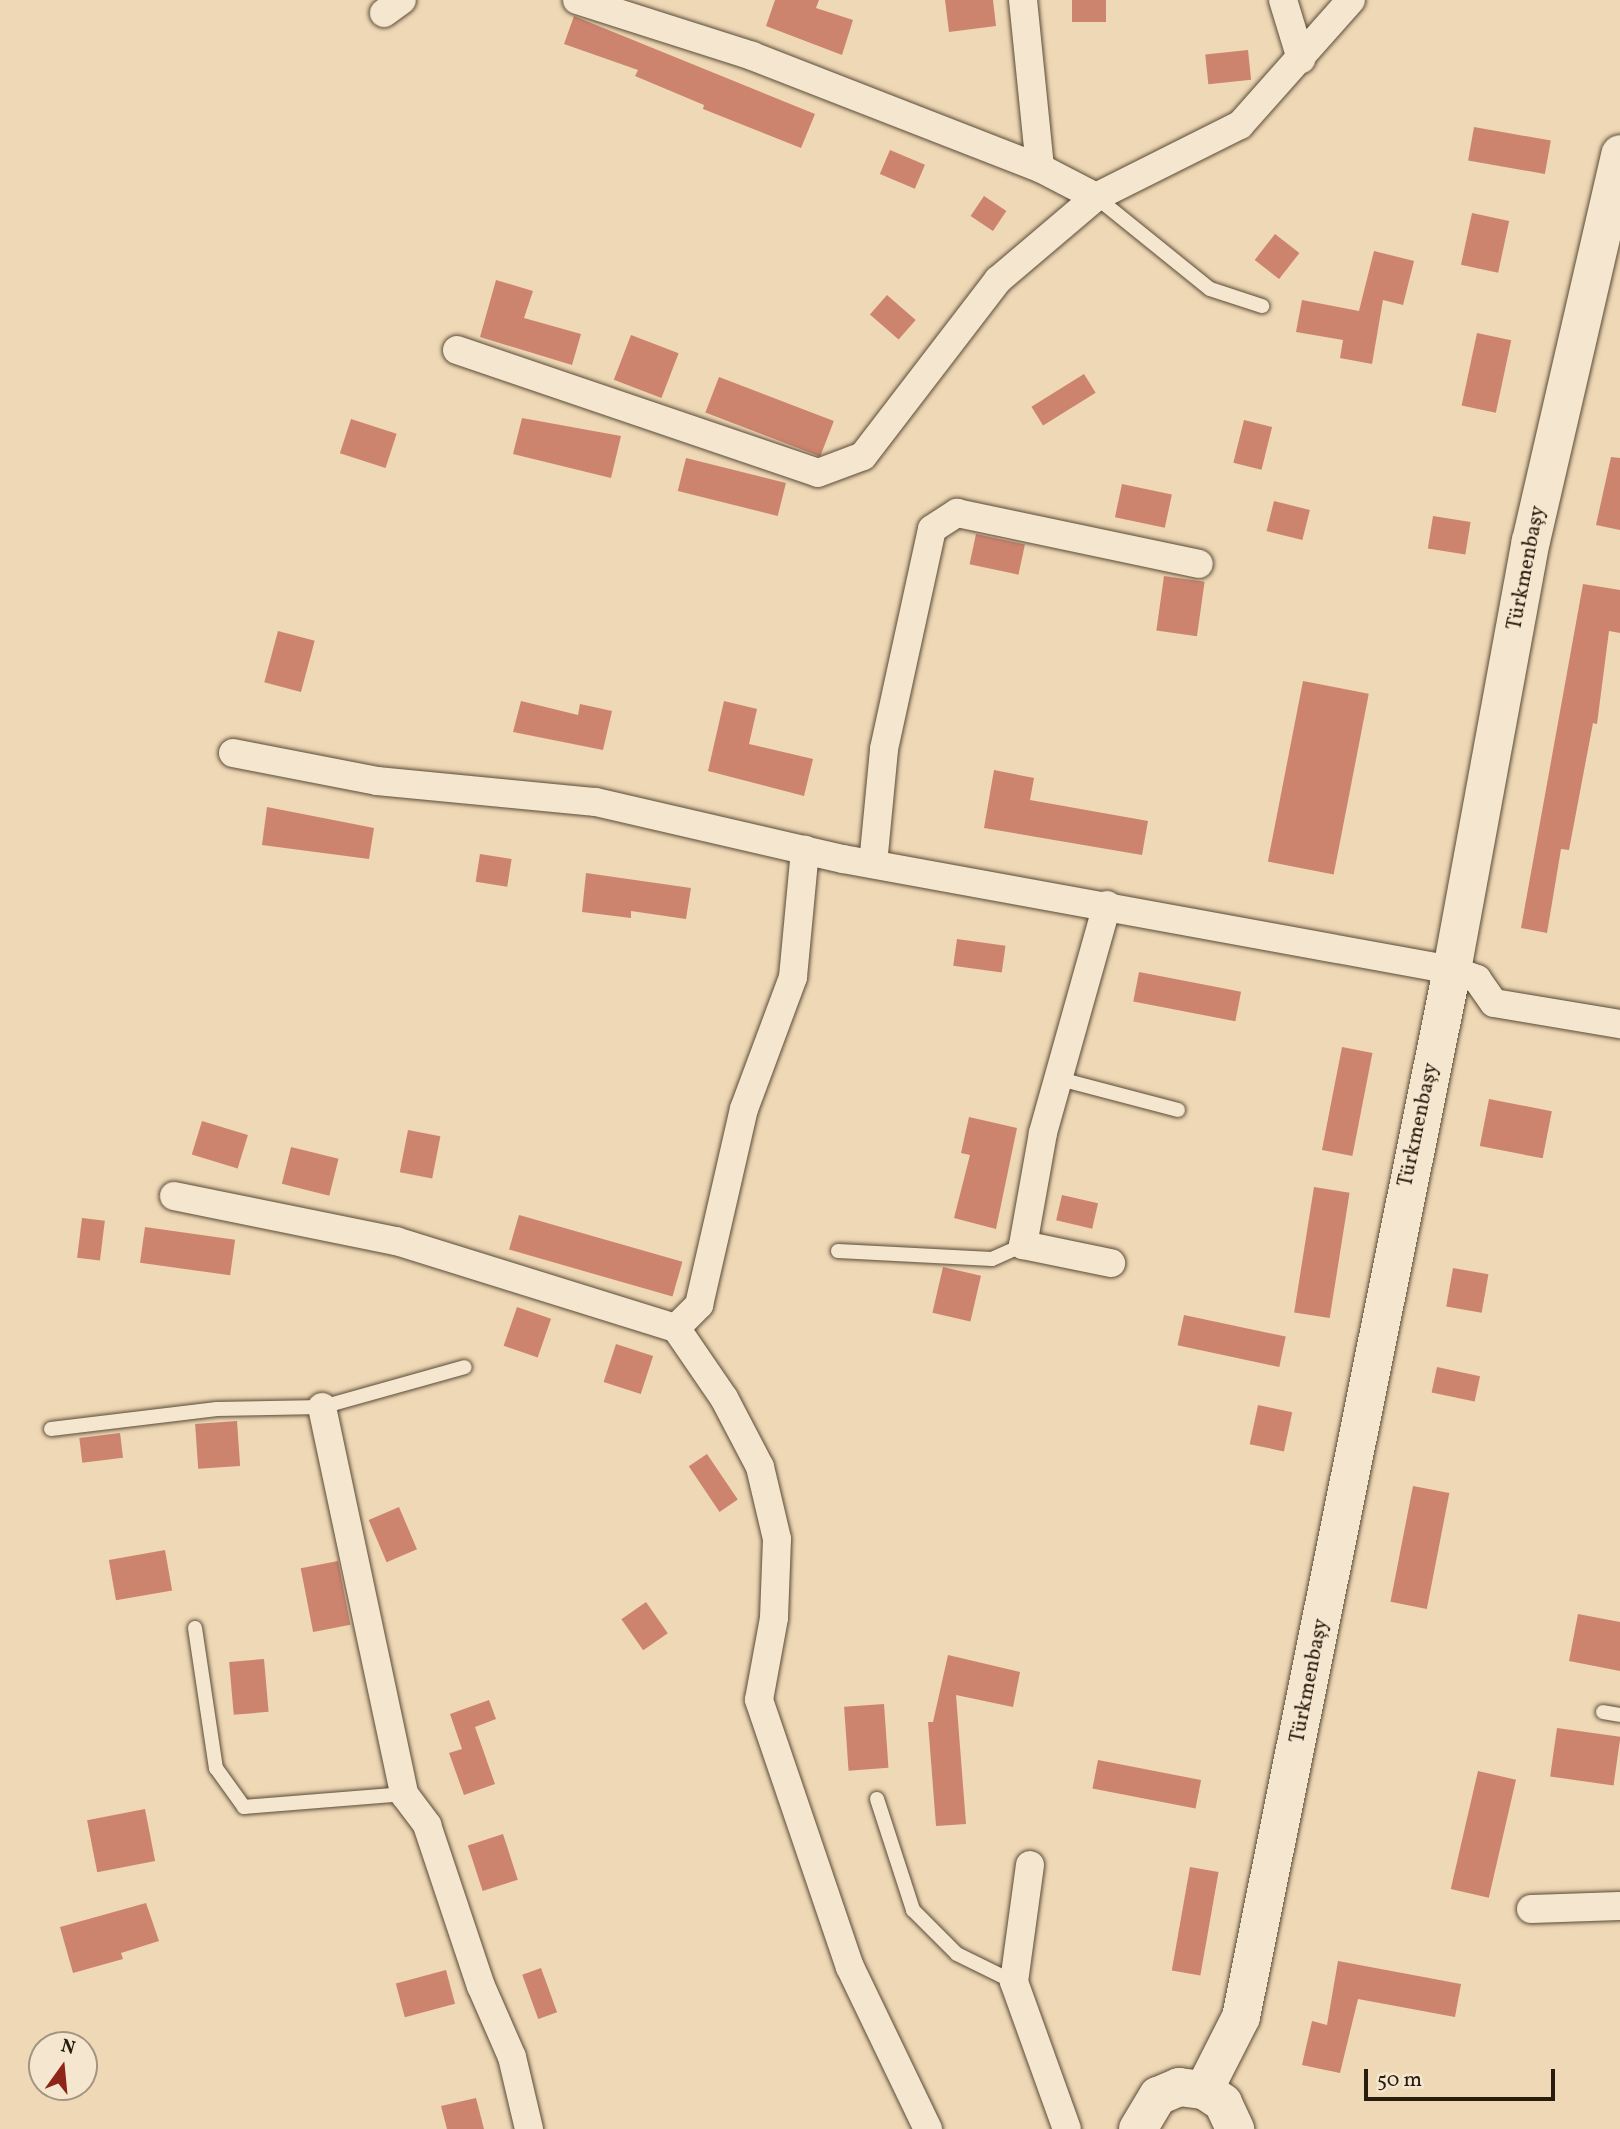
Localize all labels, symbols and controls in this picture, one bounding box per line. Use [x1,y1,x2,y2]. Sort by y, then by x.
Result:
street label: Türkmenbaşy [1503,504,1551,632]
street label: Türkmenbaşy [1394,1061,1444,1189]
street label: Türkmenbaşy [1286,1617,1334,1745]
north arrow [28,2031,98,2101]
text: N [58,2033,78,2062]
scale bar [1368,2056,1559,2100]
text: 50 m [1377,2066,1422,2095]

